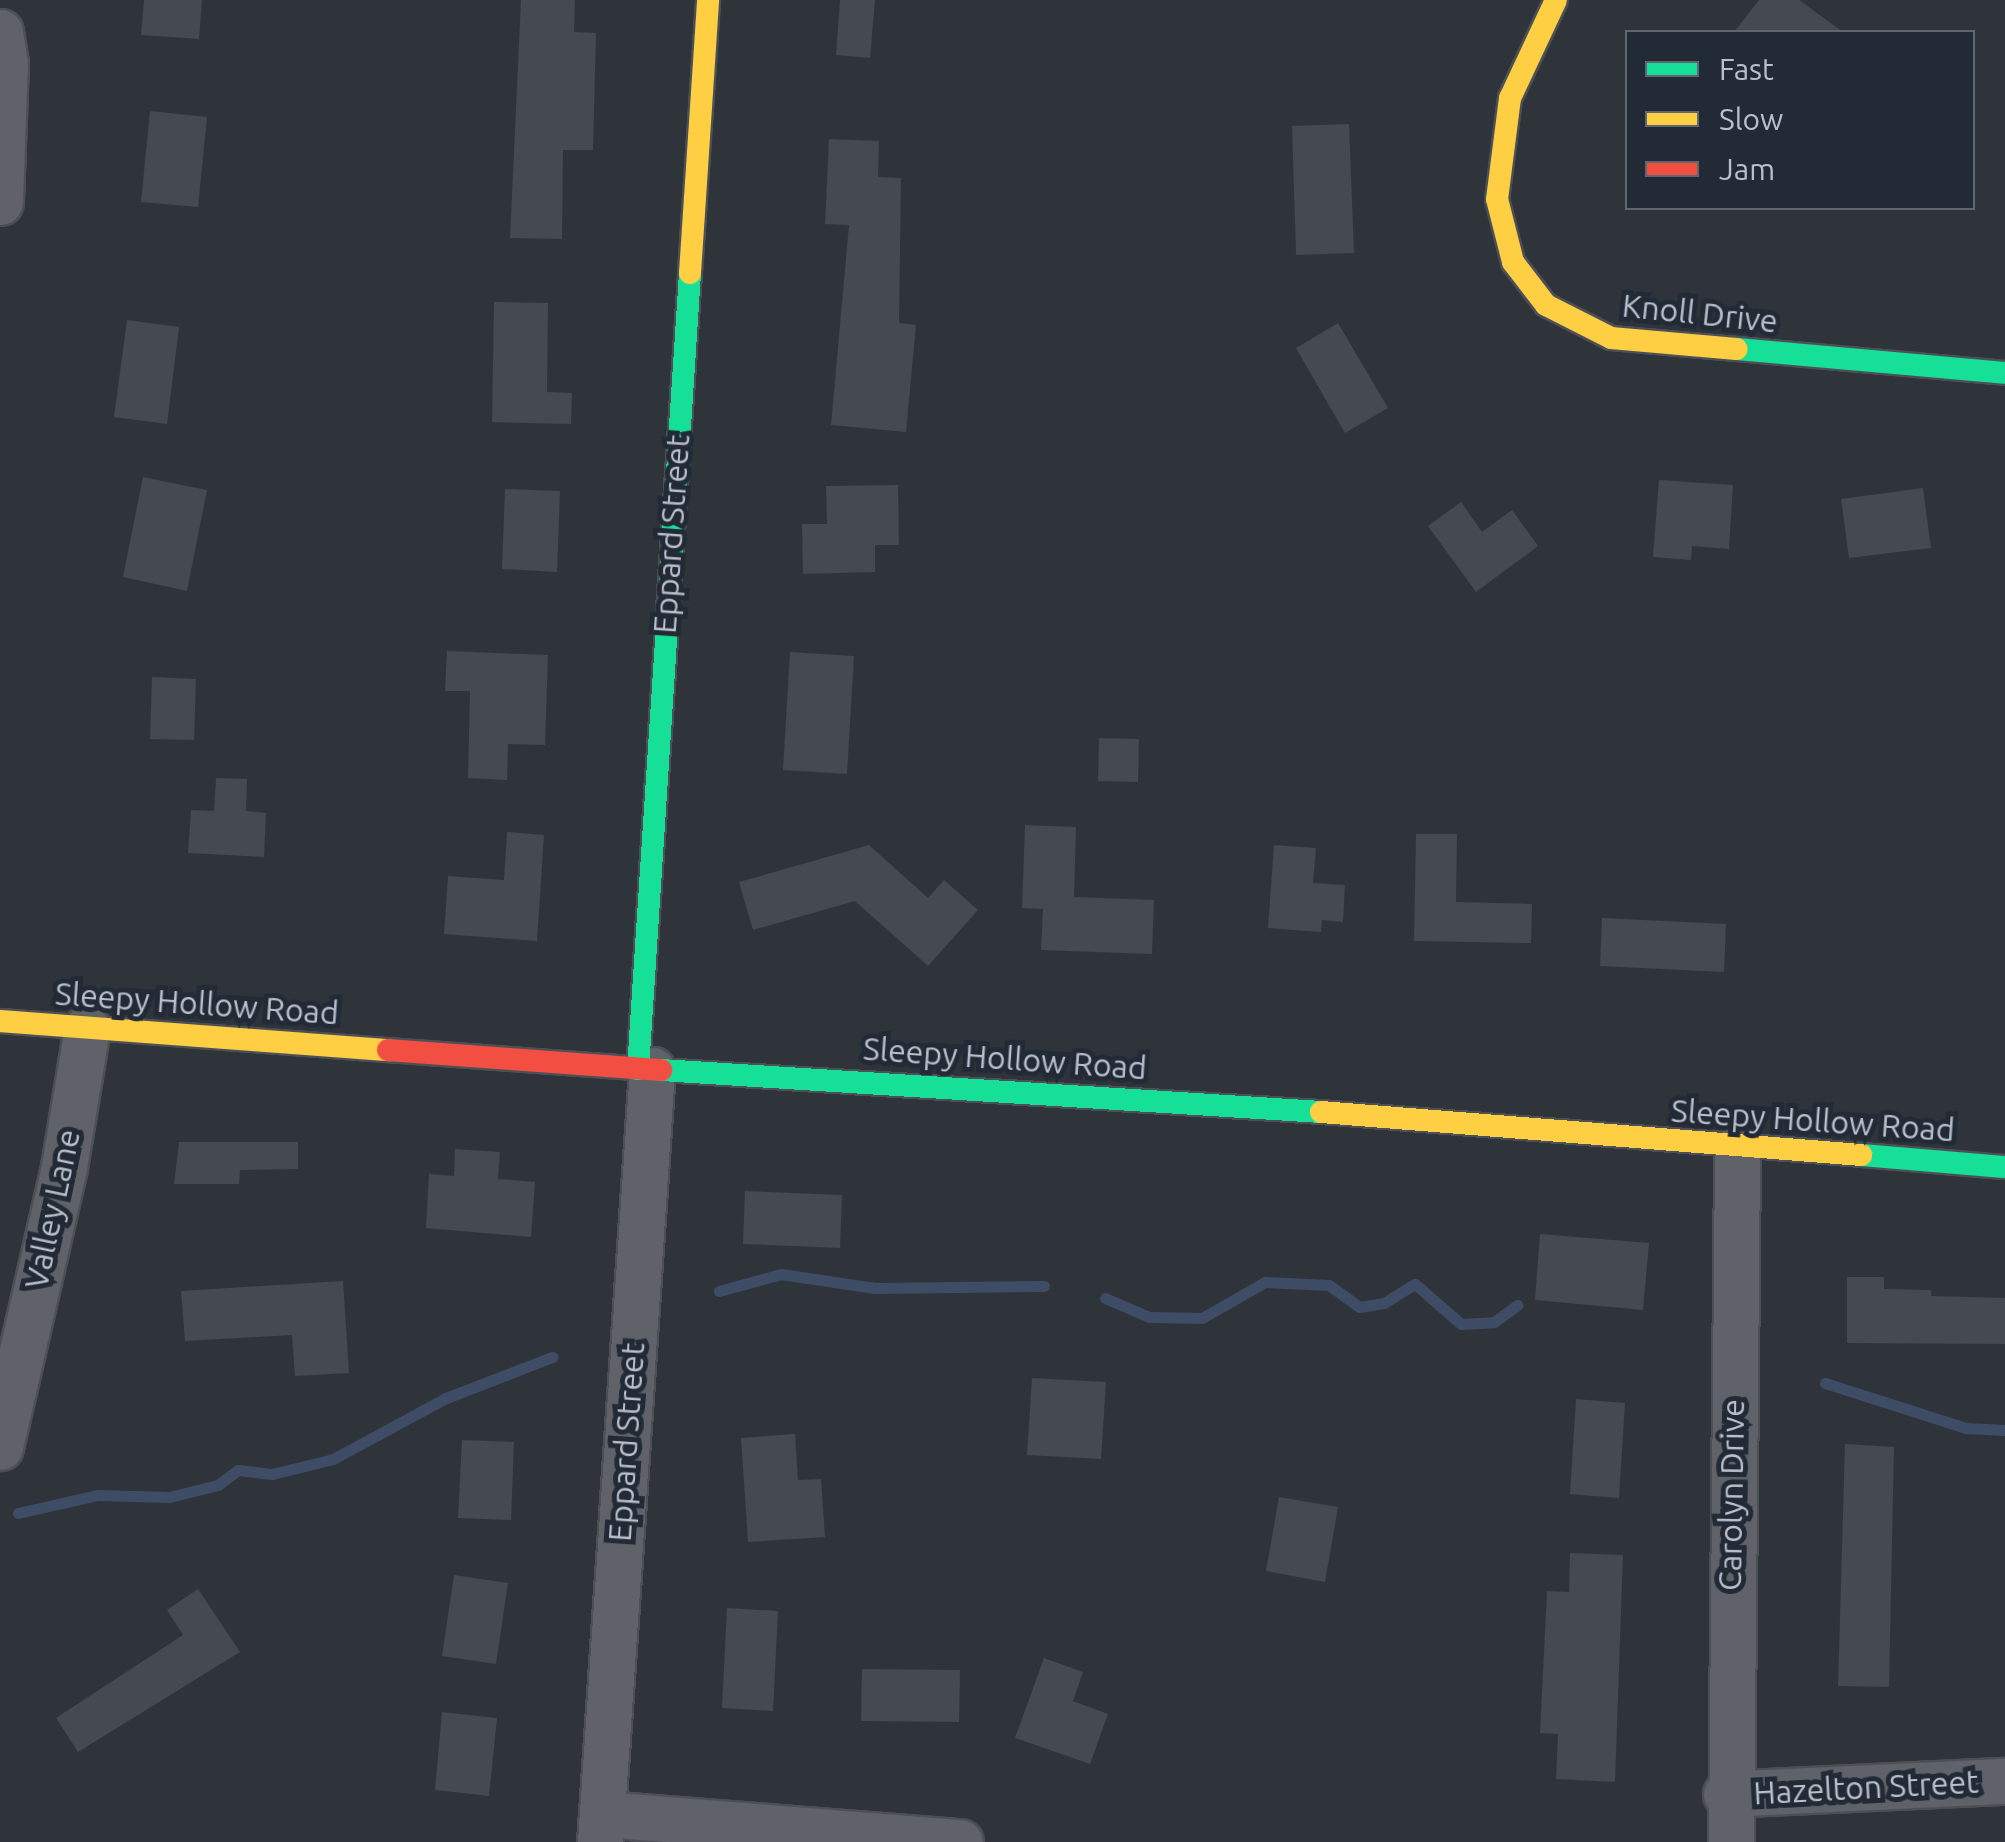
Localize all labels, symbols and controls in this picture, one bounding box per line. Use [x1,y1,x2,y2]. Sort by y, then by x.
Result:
legend [1625,30,1975,210]
text: Fast [1719,52,1774,86]
text: Slow [1719,102,1783,136]
text: Jam [1719,152,1775,186]
street label: Knoll Drive [1620,286,1780,340]
street label: Eppard Street [645,433,697,635]
street label: Sleepy Hollow Road [54,974,340,1032]
street label: Sleepy Hollow Road [862,1029,1148,1087]
street label: Sleepy Hollow Road [1670,1091,1956,1149]
street label: Valley Lane [16,1126,88,1292]
street label: Eppard Street [600,1341,652,1543]
street label: Carolyn Drive [1710,1399,1752,1591]
street label: Hazelton Street [1752,1762,1980,1812]

